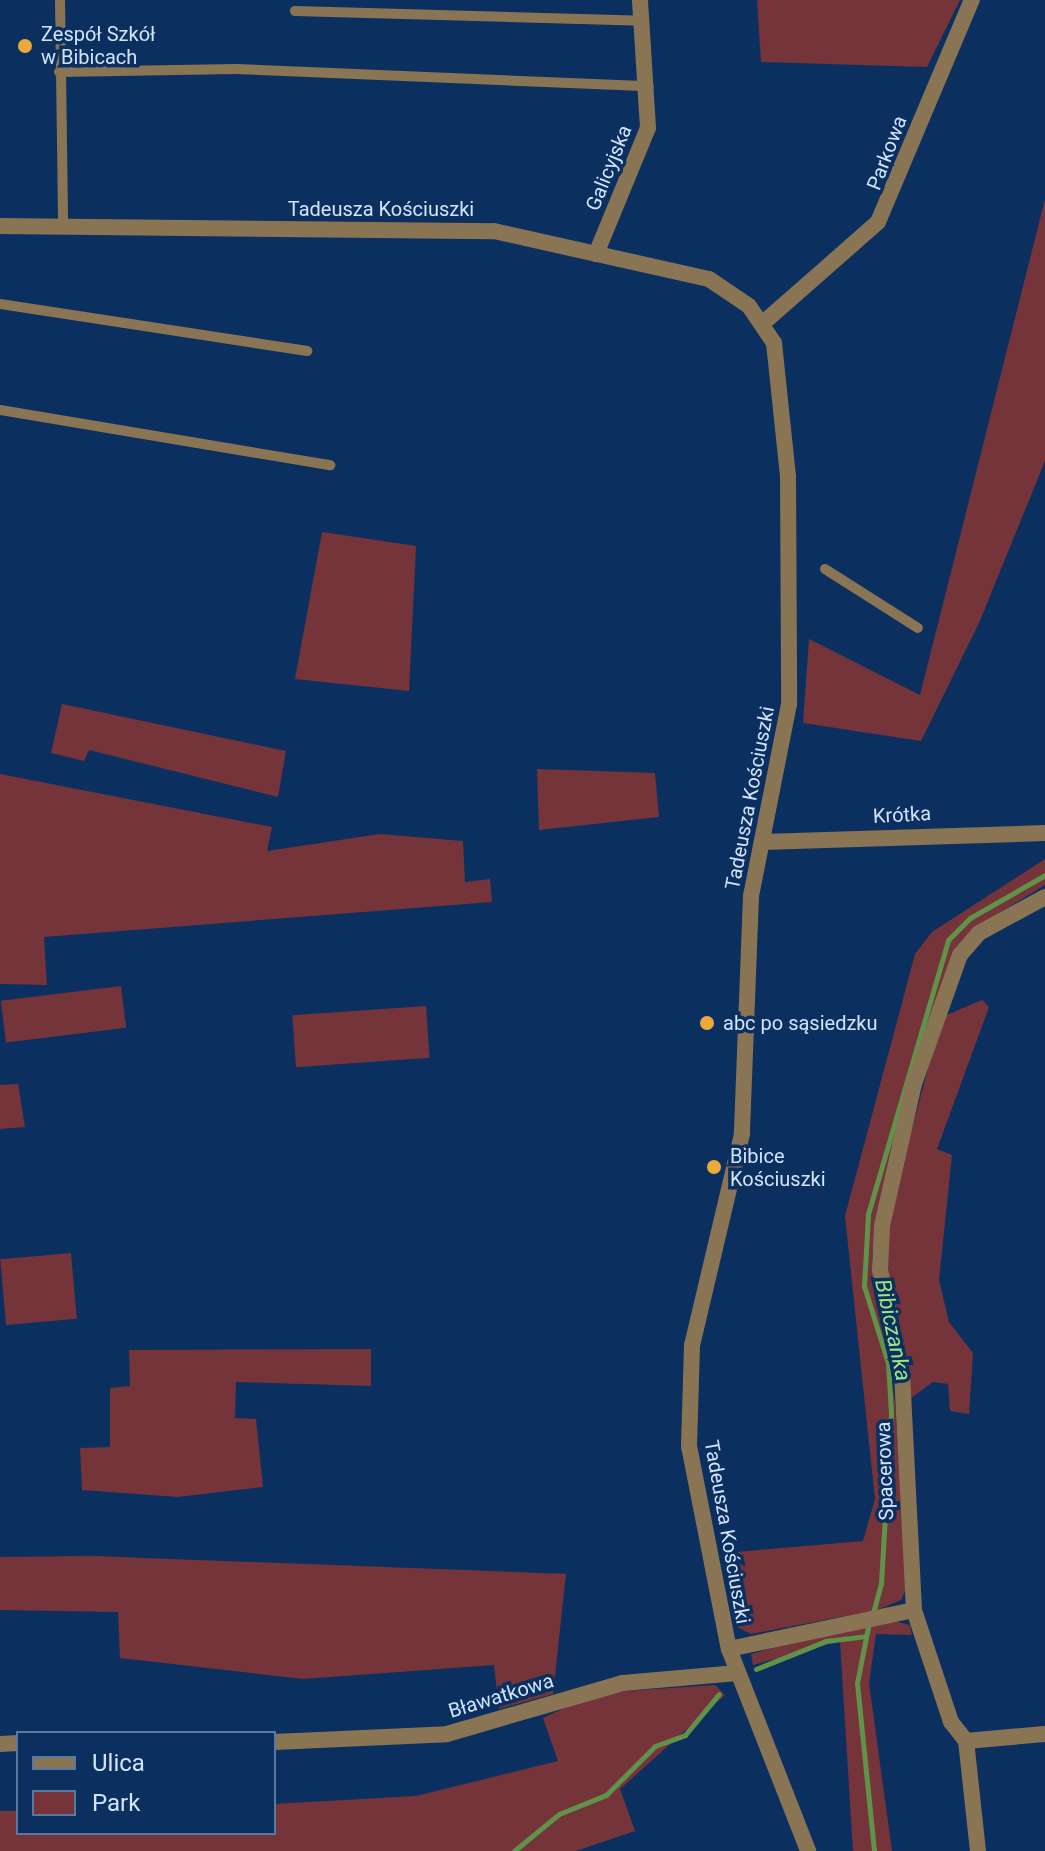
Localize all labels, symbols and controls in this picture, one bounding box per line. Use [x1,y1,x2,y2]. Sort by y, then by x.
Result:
place label: Zespół Szkół w Bibicach [41,22,155,69]
marker: Zespół Szkół w Bibicach [16,37,34,55]
street label: Parkowa [862,112,912,194]
street label: Galicyjska [581,122,637,214]
street label: Tadeusza Kościuszki [288,197,474,221]
street label: Tadeusza Kościuszki [720,704,780,892]
street label: Krótka [872,801,932,829]
place label: abc po sąsiedzku [723,1011,877,1035]
marker: abc po sąsiedzku [698,1014,716,1032]
place label: Bibice Kościuszki [730,1144,826,1191]
marker: Bibice Kościuszki [705,1158,723,1176]
water label: Bibiczanka [869,1277,917,1383]
street label: Spacerowa [871,1421,899,1521]
street label: Tadeusza Kościuszki [699,1438,755,1626]
street label: Bławatkowa [446,1669,556,1723]
legend [16,1731,276,1835]
text: Ulica [92,1749,145,1777]
text: Park [92,1789,140,1817]

